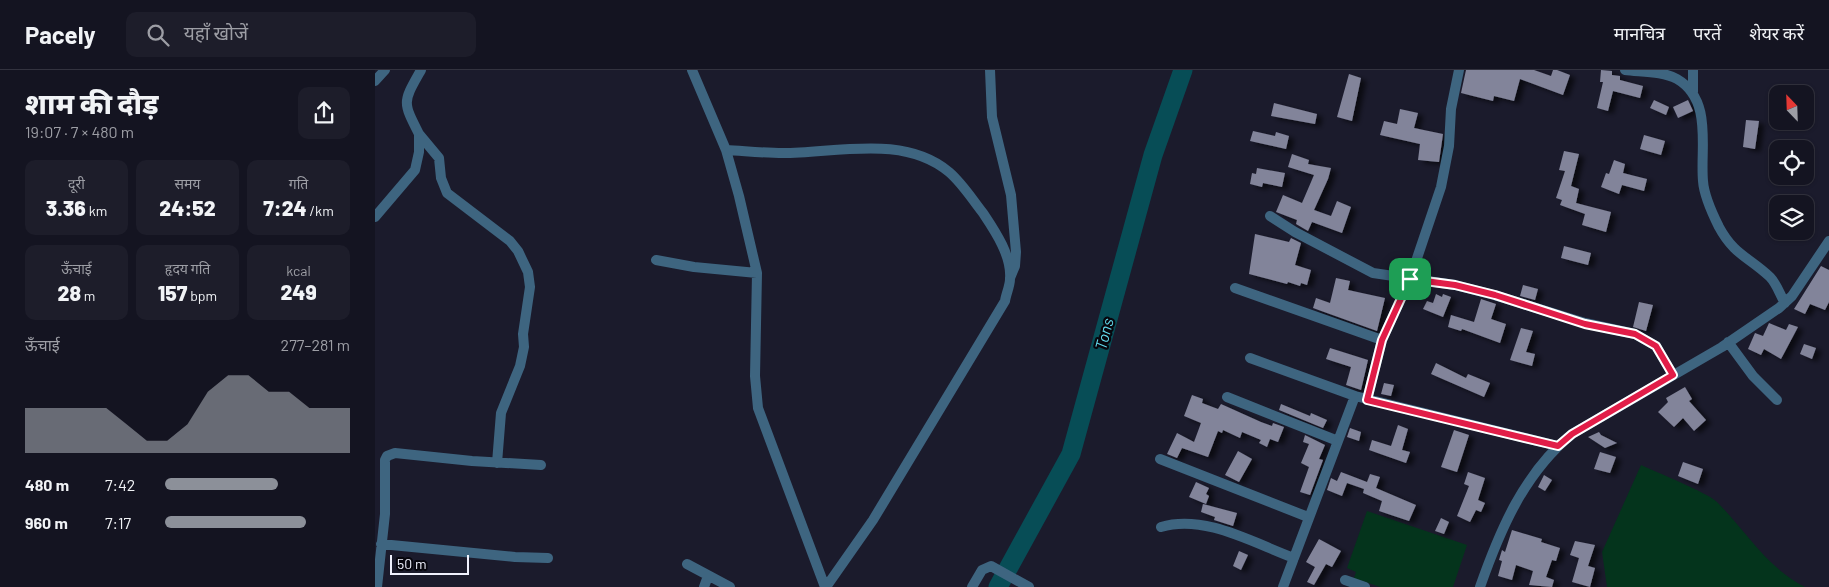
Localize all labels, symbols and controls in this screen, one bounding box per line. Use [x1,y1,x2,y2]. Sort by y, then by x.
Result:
search box [126,12,476,57]
text: Pacely [25,20,96,49]
icon: search [144,21,172,49]
text: यहाँ खोजें [184,21,248,44]
text: मानचित्र [1614,22,1665,44]
text: परतें [1693,22,1721,44]
text: शेयर करें [1749,22,1804,44]
north arrow [1769,85,1814,130]
map controls [1769,85,1814,240]
text: शाम की दौड़ [25,86,158,120]
button: share [298,87,350,139]
text: 19:07 · 7 × 480 m [25,122,134,141]
button: locate [1769,140,1814,185]
text: दूरी [68,175,85,192]
text: समय [175,175,200,192]
text: गति [289,175,308,192]
text: 3.36 [46,195,86,220]
text: 24:52 [159,195,216,220]
text: 7:24 [263,195,307,220]
button: layers [1769,195,1814,240]
text: km [86,202,107,219]
text: /km [307,202,334,219]
pin [1389,258,1431,300]
text: ऊँचाई [61,260,92,277]
text: हृदय गति [165,260,210,277]
text: kcal [286,262,311,279]
icon: arrive [1396,265,1424,293]
text: 249 [280,279,317,304]
text: 28 [58,280,81,305]
text: 157 [158,280,187,305]
text: m [81,287,95,304]
text: bpm [187,287,217,304]
water label: Tons [1090,315,1117,352]
text: ऊँचाई [25,335,60,354]
text: 277–281 m [281,335,350,354]
text: 480 m [25,475,69,494]
text: 7:42 [105,475,135,494]
text: 960 m [25,513,68,532]
text: 7:17 [105,513,131,532]
scale bar [390,552,469,575]
text: 50 m [397,555,426,572]

